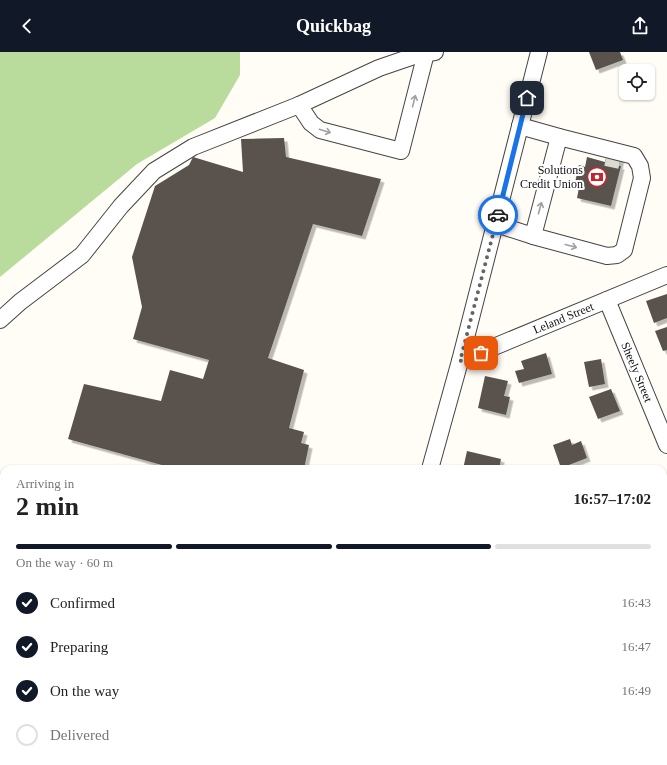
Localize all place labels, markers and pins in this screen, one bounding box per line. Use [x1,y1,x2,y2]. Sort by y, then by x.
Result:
pin [510,81,544,115]
place label: Solutions Credit Union [520,163,583,191]
bank icon: Solutions Credit Union [586,166,608,188]
pin [464,336,498,370]

